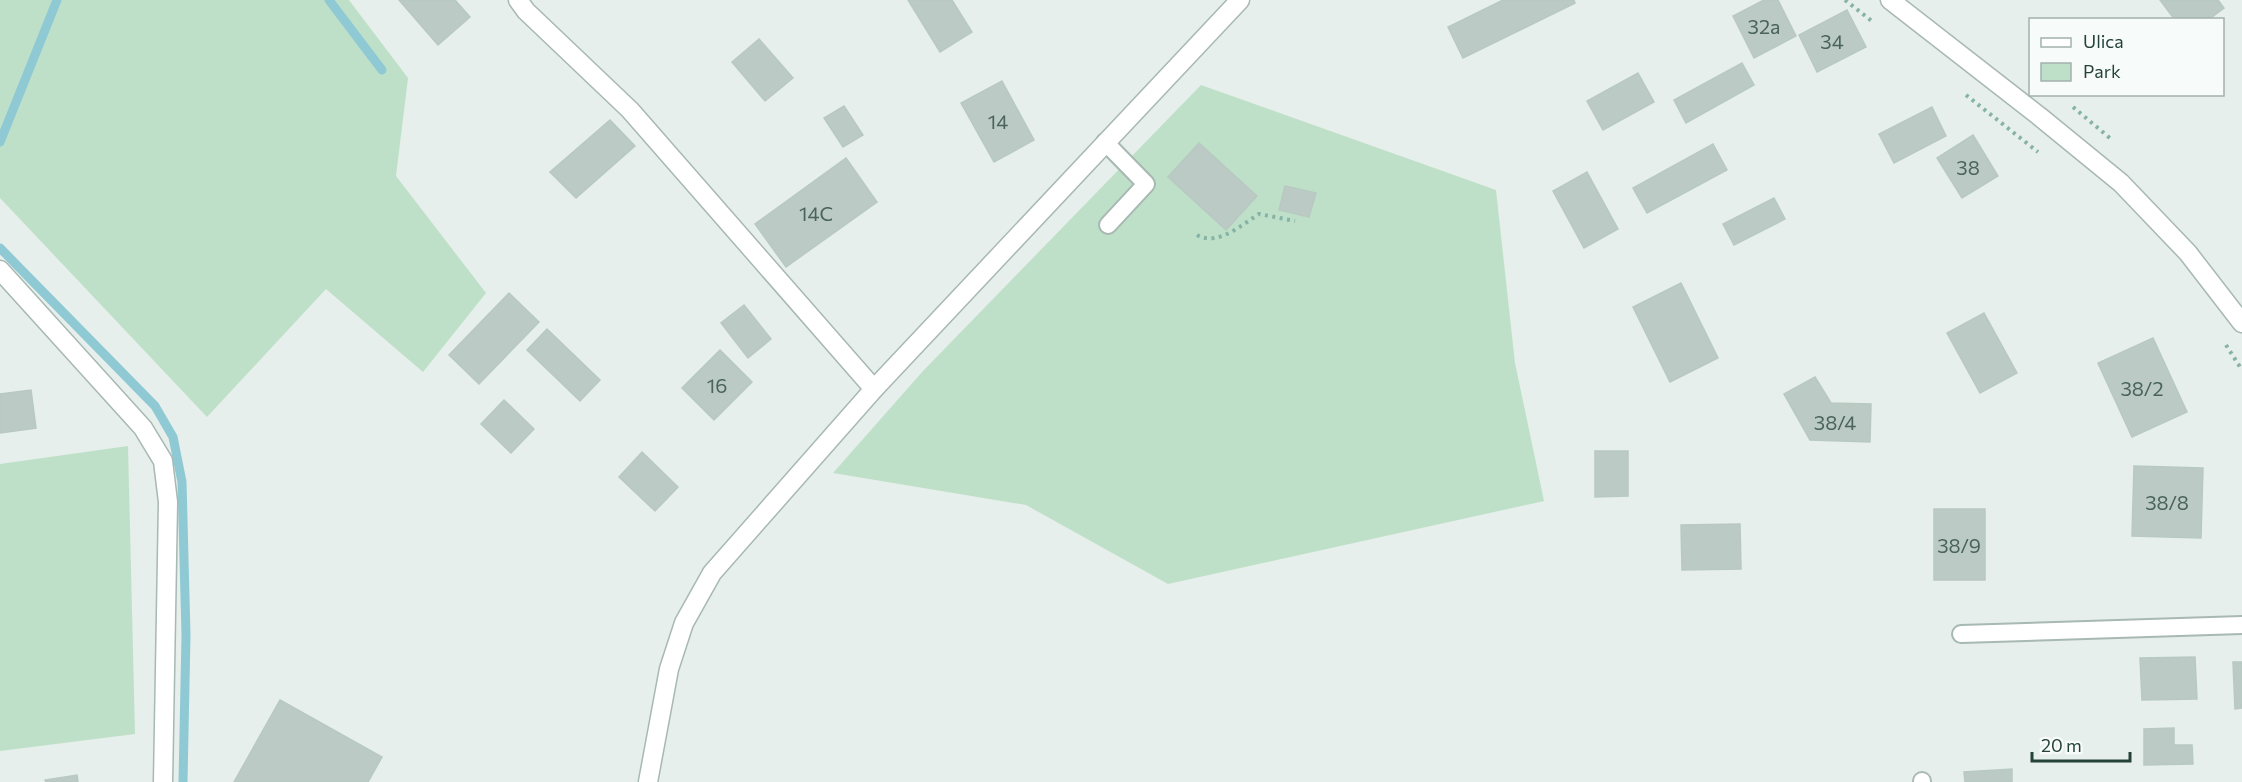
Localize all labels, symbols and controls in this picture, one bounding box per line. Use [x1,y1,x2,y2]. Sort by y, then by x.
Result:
house number: 32a [1748,14,1780,38]
legend [2029,18,2224,96]
house number: 34 [1820,29,1844,53]
text: Ulica [2083,30,2124,52]
text: Park [2083,60,2121,82]
house number: 14 [988,109,1008,133]
house number: 38 [1956,155,1980,179]
house number: 14C [799,201,833,225]
house number: 16 [707,373,727,397]
house number: 38/2 [2120,376,2164,400]
house number: 38/4 [1814,410,1856,434]
house number: 38/8 [2145,490,2189,514]
house number: 38/9 [1937,533,1981,557]
scale bar [2032,725,2130,763]
text: 20 m [2041,734,2082,756]

